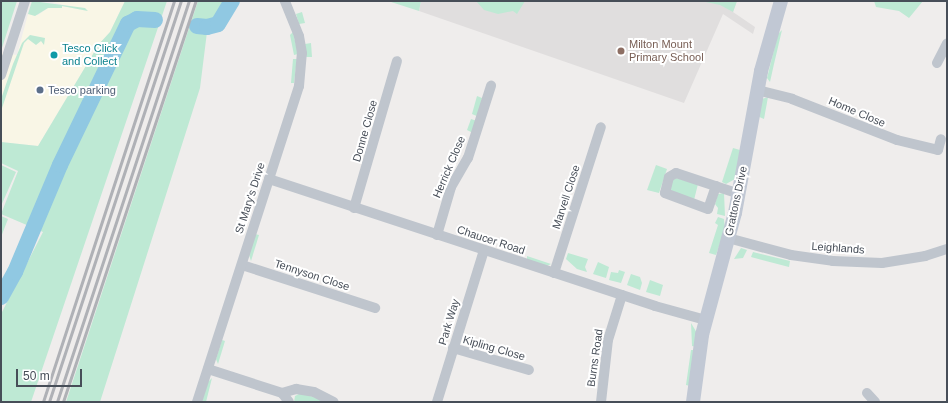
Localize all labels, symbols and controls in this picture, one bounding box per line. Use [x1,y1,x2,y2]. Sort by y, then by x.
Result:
place label: Milton Mount Primary School [629,38,704,64]
place label: Tesco Click and Collect [62,42,118,68]
marker: Milton Mount Primary School [616,46,626,56]
marker: Tesco Click and Collect [49,50,59,60]
place label: Tesco parking [48,83,116,97]
marker: Tesco parking [35,85,45,95]
street label: Home Close [827,94,887,130]
street label: Donne Close [350,99,380,163]
street label: Herrick Close [430,134,468,200]
street label: St Mary's Drive [232,161,268,235]
street label: Marvell Close [549,163,583,231]
street label: Grattons Drive [722,165,750,237]
street label: Chaucer Road [455,223,527,257]
street label: Leighlands [811,240,865,256]
street label: Tennyson Close [273,257,351,293]
street label: Park Way [436,297,462,347]
street label: Burns Road [584,328,606,388]
street label: Kipling Close [461,333,527,363]
scale bar [18,361,84,387]
text: 50 m [23,369,50,383]

